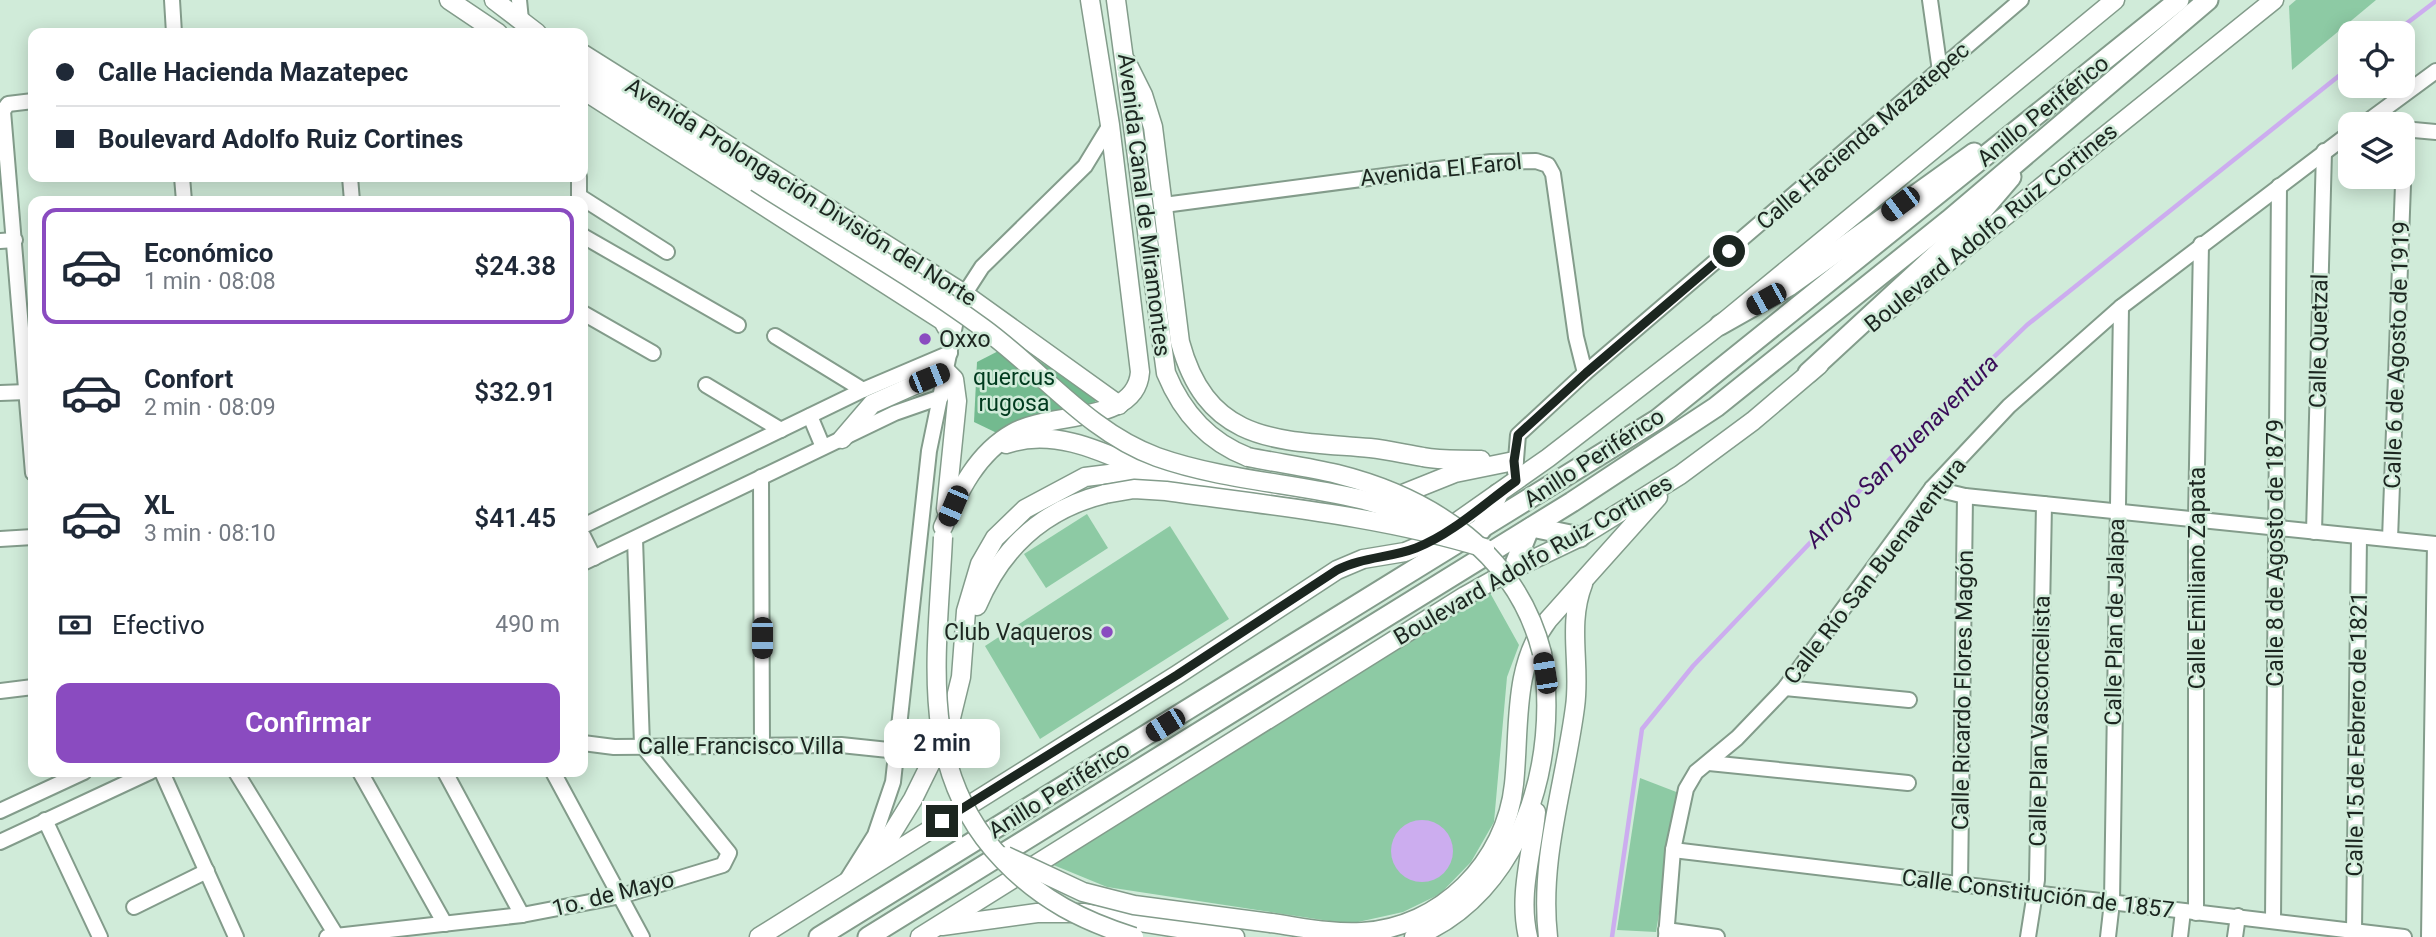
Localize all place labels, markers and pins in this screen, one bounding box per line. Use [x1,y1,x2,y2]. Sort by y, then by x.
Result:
place label: Oxxo [939,326,991,353]
marker: Oxxo [917,331,933,347]
place label: Club Vaqueros [944,619,1093,646]
marker: Club Vaqueros [1099,624,1115,640]

